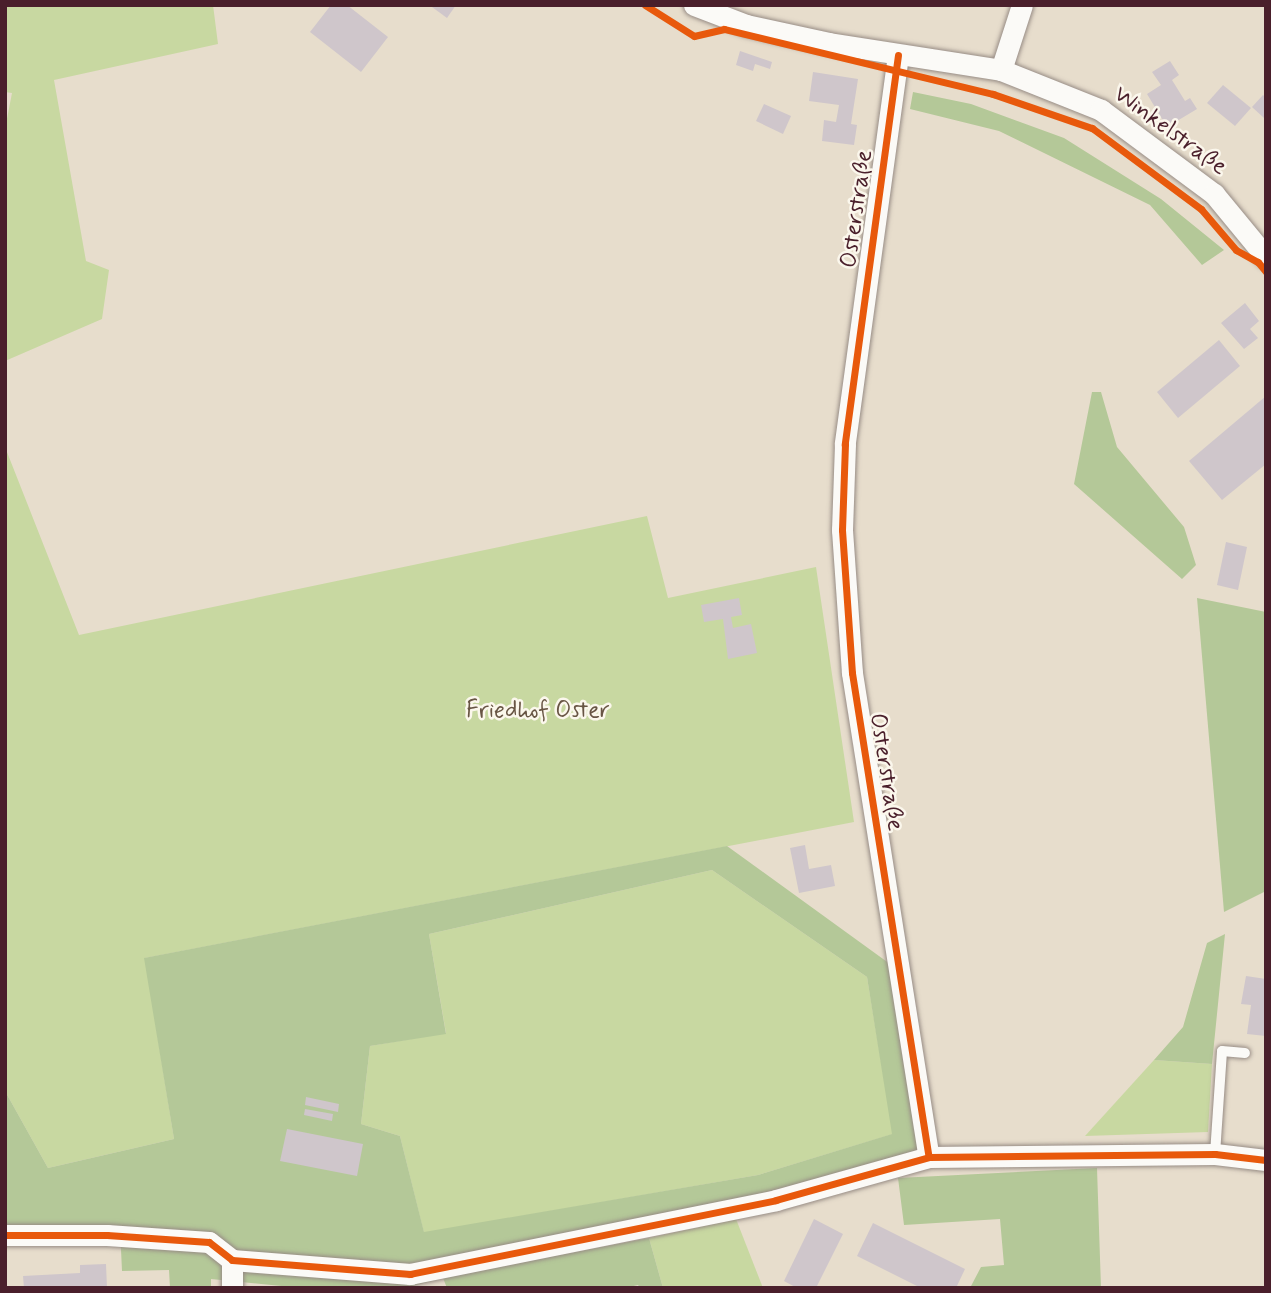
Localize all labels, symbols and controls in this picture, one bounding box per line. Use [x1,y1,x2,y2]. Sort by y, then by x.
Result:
street label: Winkelstraße [1108,80,1232,182]
street label: Osterstraße [834,148,880,270]
park label: Friedhof Oster [466,697,610,725]
street label: Osterstraße [862,711,910,833]

